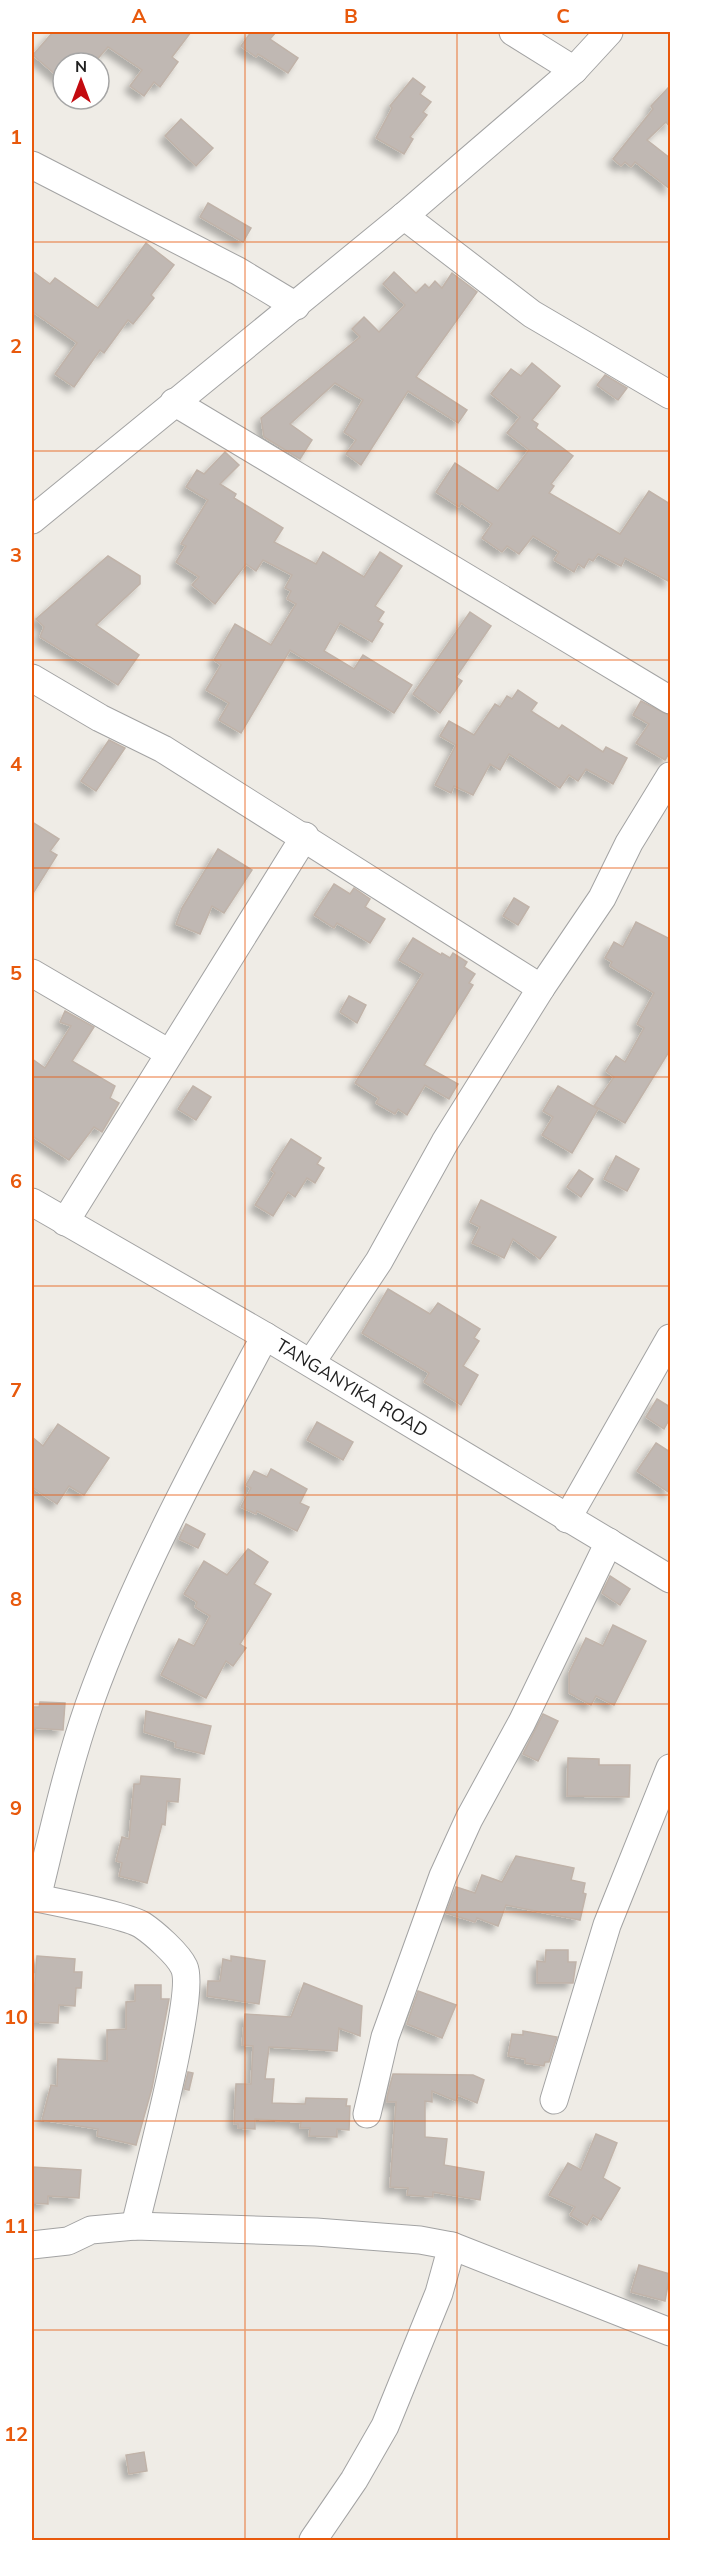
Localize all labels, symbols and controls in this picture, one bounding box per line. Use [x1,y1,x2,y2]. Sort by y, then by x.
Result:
text: A [132,3,147,28]
text: B [344,3,358,28]
text: C [556,3,570,28]
north arrow [51,51,111,111]
text: N [75,56,87,76]
text: 1 [10,124,22,149]
text: 2 [10,333,22,358]
text: 3 [10,542,22,567]
text: 4 [10,751,22,776]
text: 5 [10,960,22,985]
text: 6 [10,1168,22,1193]
street label: TANGANYIKA ROAD [272,1333,432,1442]
text: 7 [10,1377,22,1402]
text: 8 [10,1586,22,1611]
text: 9 [10,1795,22,1820]
text: 10 [4,2004,28,2029]
text: 11 [4,2213,28,2238]
text: 12 [4,2421,28,2446]

